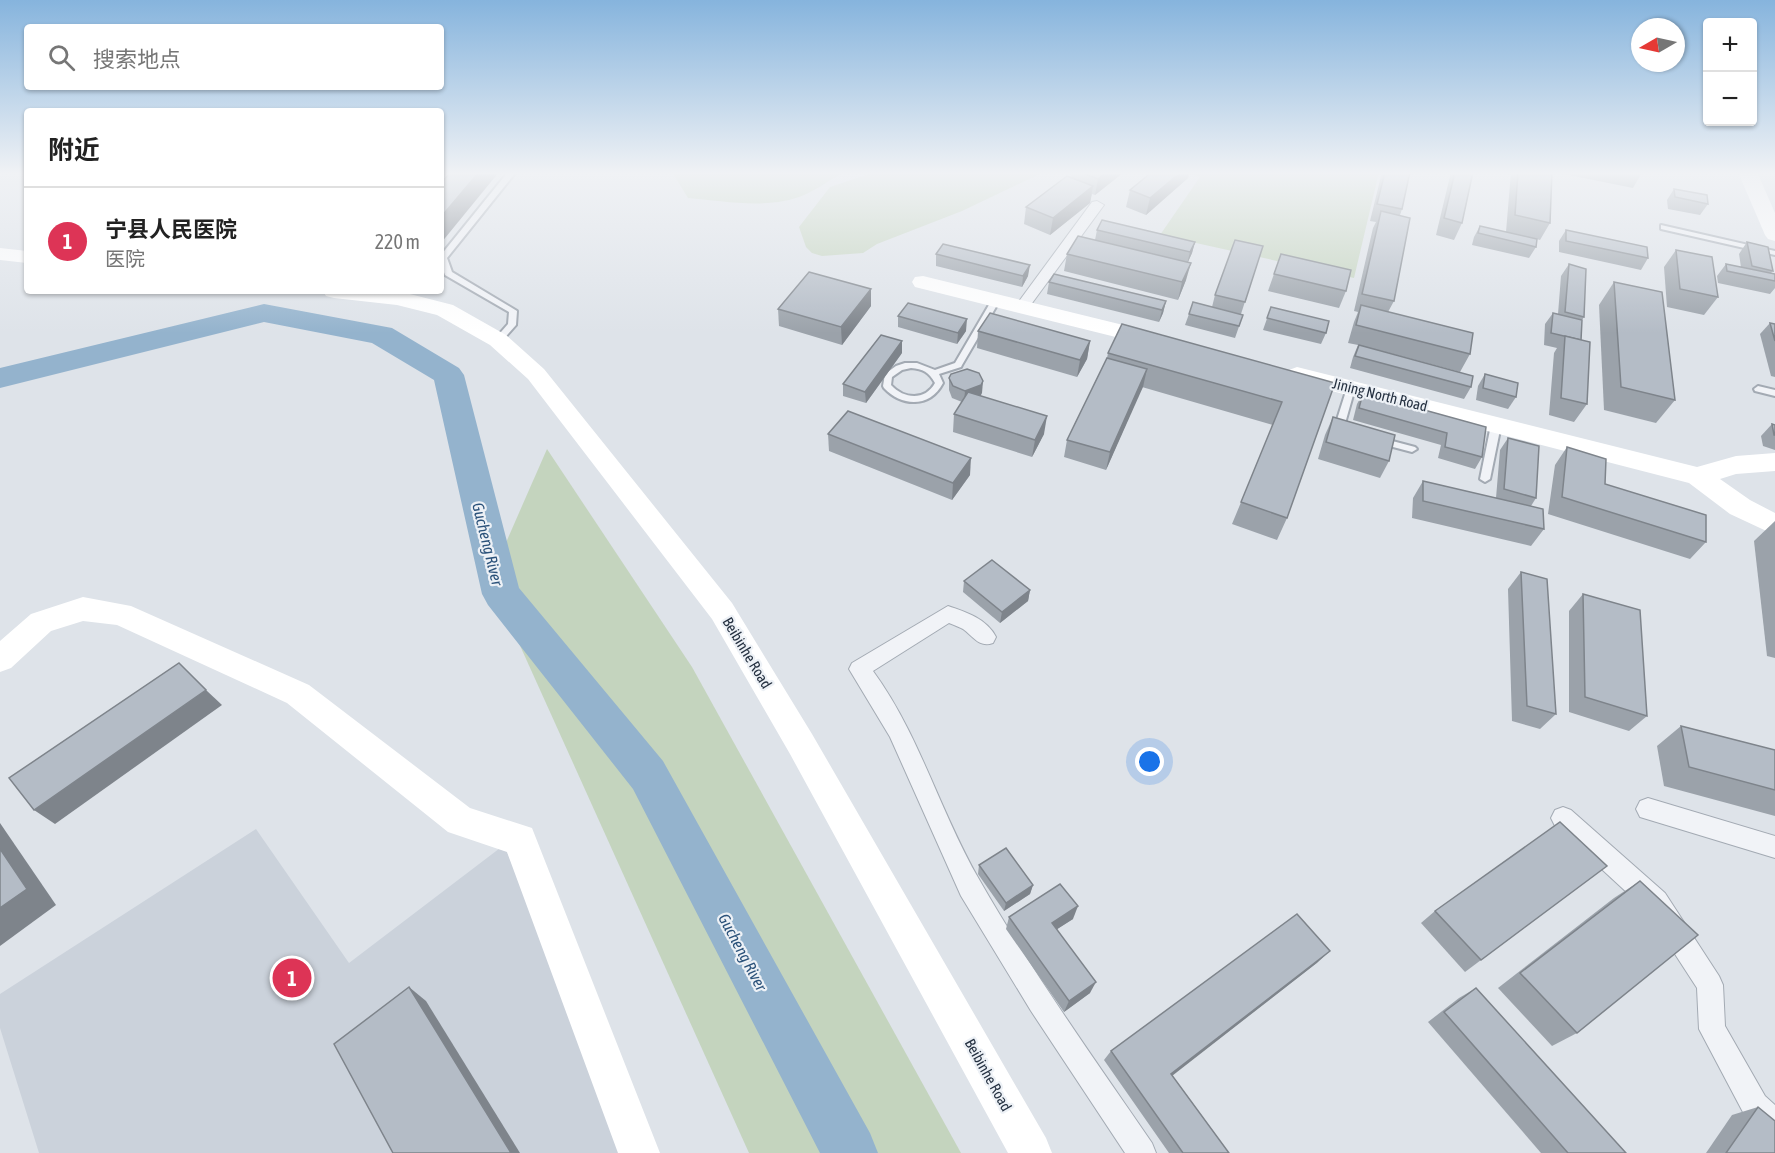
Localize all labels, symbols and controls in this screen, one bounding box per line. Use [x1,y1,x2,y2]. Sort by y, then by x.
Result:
north arrow [1631,18,1685,72]
map controls [1703,18,1757,126]
button: + [1703,18,1757,72]
search box [24,24,444,90]
icon: search [45,41,78,74]
text: 搜索地点 [93,46,181,72]
button: − [1703,72,1757,126]
text: 附近 [48,135,100,165]
text: 宁县人民医院 [105,216,237,242]
text: 1 [63,230,72,253]
text: 220 m [375,230,420,253]
text: 医院 [105,247,145,270]
street label: Jining North Road [1331,375,1429,415]
water label: Gucheng River [468,501,507,589]
street label: Beibinhe Road [720,614,775,691]
your location [1135,747,1164,776]
water label: Gucheng River [714,910,771,995]
pin: 1 [272,956,312,1000]
street label: Beibinhe Road [962,1036,1015,1114]

